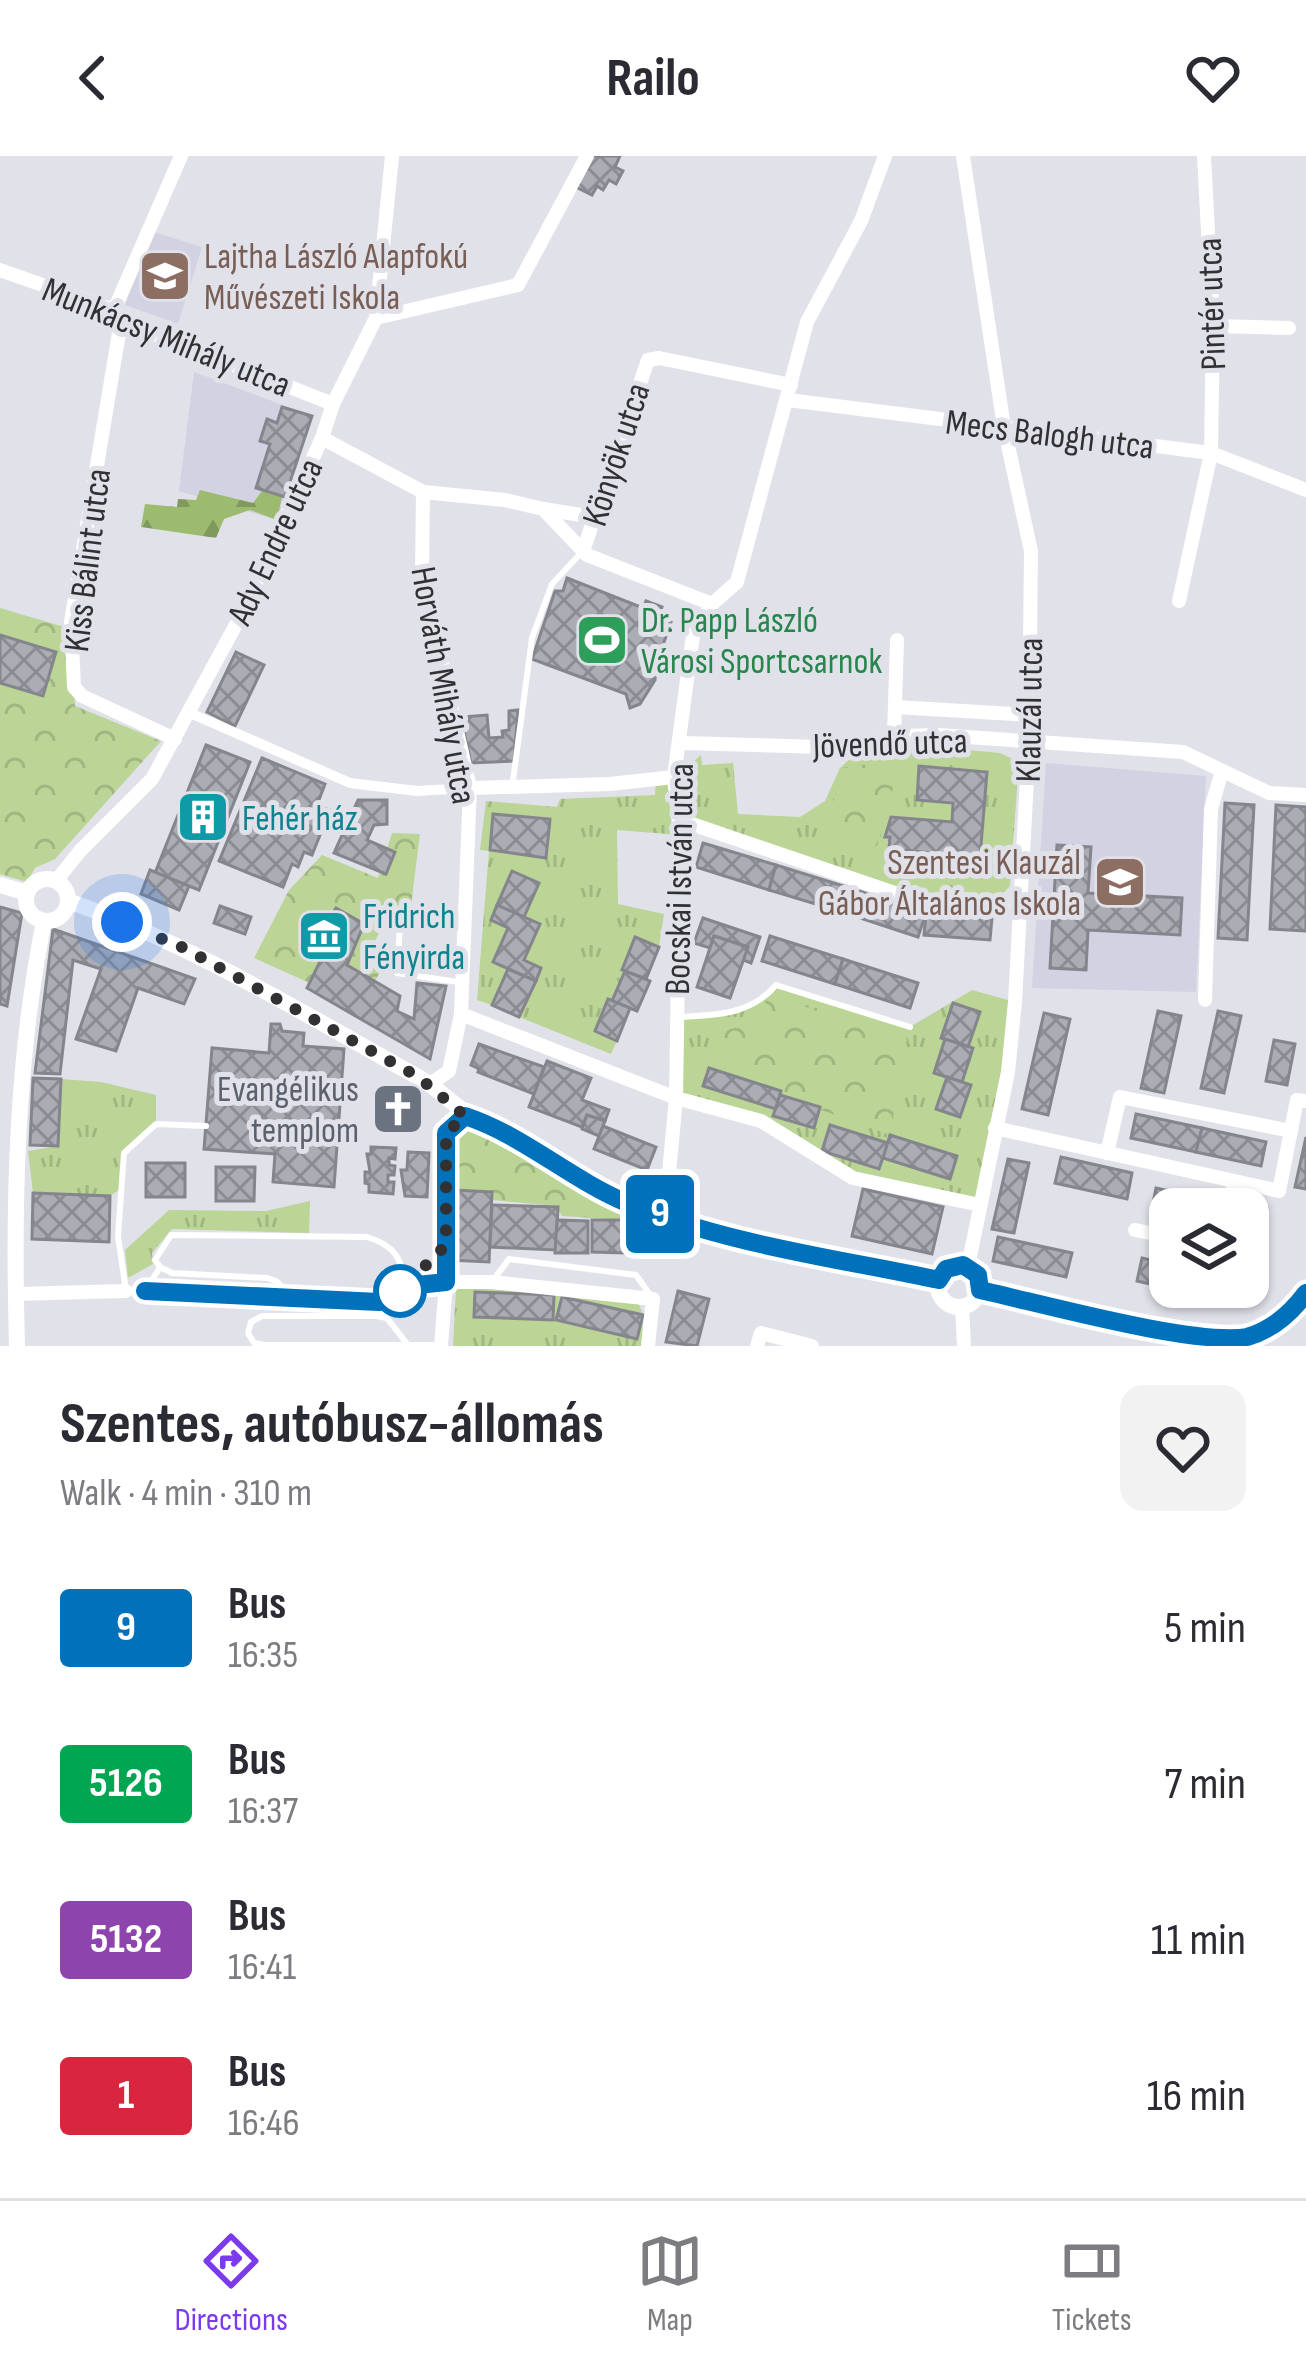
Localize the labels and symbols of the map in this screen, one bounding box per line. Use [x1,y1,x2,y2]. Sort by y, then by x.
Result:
place label: Lajtha László Alapfokú Művészeti Iskola [204,236,468,320]
street label: Pintér utca [1189,237,1236,371]
school or university icon: Lajtha László Alapfokú Művészeti Iskola [137,248,193,304]
street label: Munkácsy Mihály utca [36,269,296,408]
street label: Könyök utca [574,378,661,532]
street label: Mecs Balogh utca [943,401,1156,470]
street label: Ady Endre utca [219,452,333,633]
street label: Kiss Bálint utca [56,466,121,654]
street label: Horváth Mihály utca [400,563,485,808]
place label: Dr. Papp László Városi Sportcsarnok [641,600,882,684]
sports icon: Dr. Papp László Városi Sportcsarnok [574,612,630,668]
street label: Klauzál utca [1008,637,1053,783]
street label: Jövendő utca [811,720,968,769]
street label: Bocskai István utca [657,763,704,995]
building icon: Fehér ház [175,789,231,845]
place label: Fehér ház [242,798,358,841]
place label: Szentesi Klauzál Gábor Általános Iskola [818,842,1081,926]
school or university icon: Szentesi Klauzál Gábor Általános Iskola [1092,854,1148,910]
your location [92,892,152,952]
place label: Fridrich Fényirda [363,896,465,980]
museum icon: Fridrich Fényirda [296,908,352,964]
place label: Evangélikus templom [217,1069,359,1153]
church icon: Evangélikus templom [370,1081,426,1137]
line badge: 9 [621,1175,699,1253]
unlabelled marker [375,1266,425,1316]

